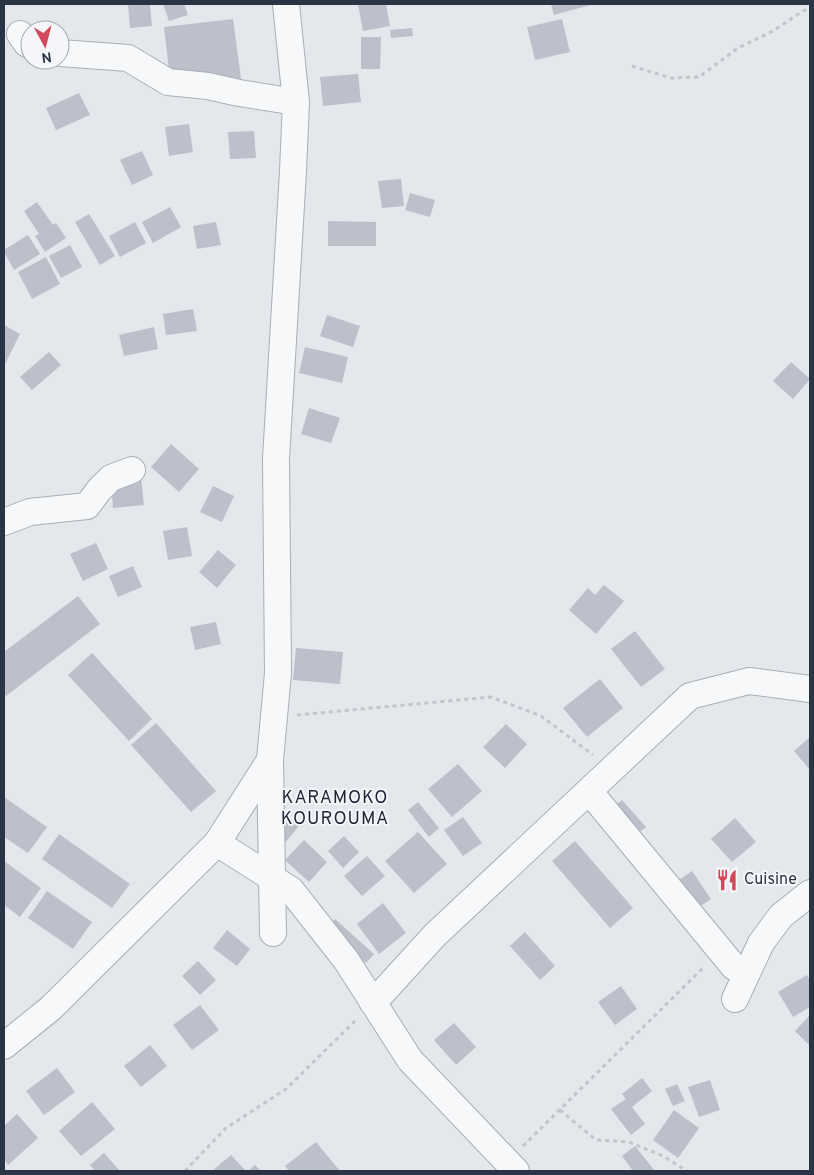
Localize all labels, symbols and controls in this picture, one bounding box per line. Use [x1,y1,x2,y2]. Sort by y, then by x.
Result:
north arrow [20,20,70,70]
text: N [40,47,52,65]
district label: KARAMOKO KOUROUMA [281,787,389,831]
restaurant icon: Cuisine [714,867,740,893]
place label: Cuisine [744,870,797,890]

